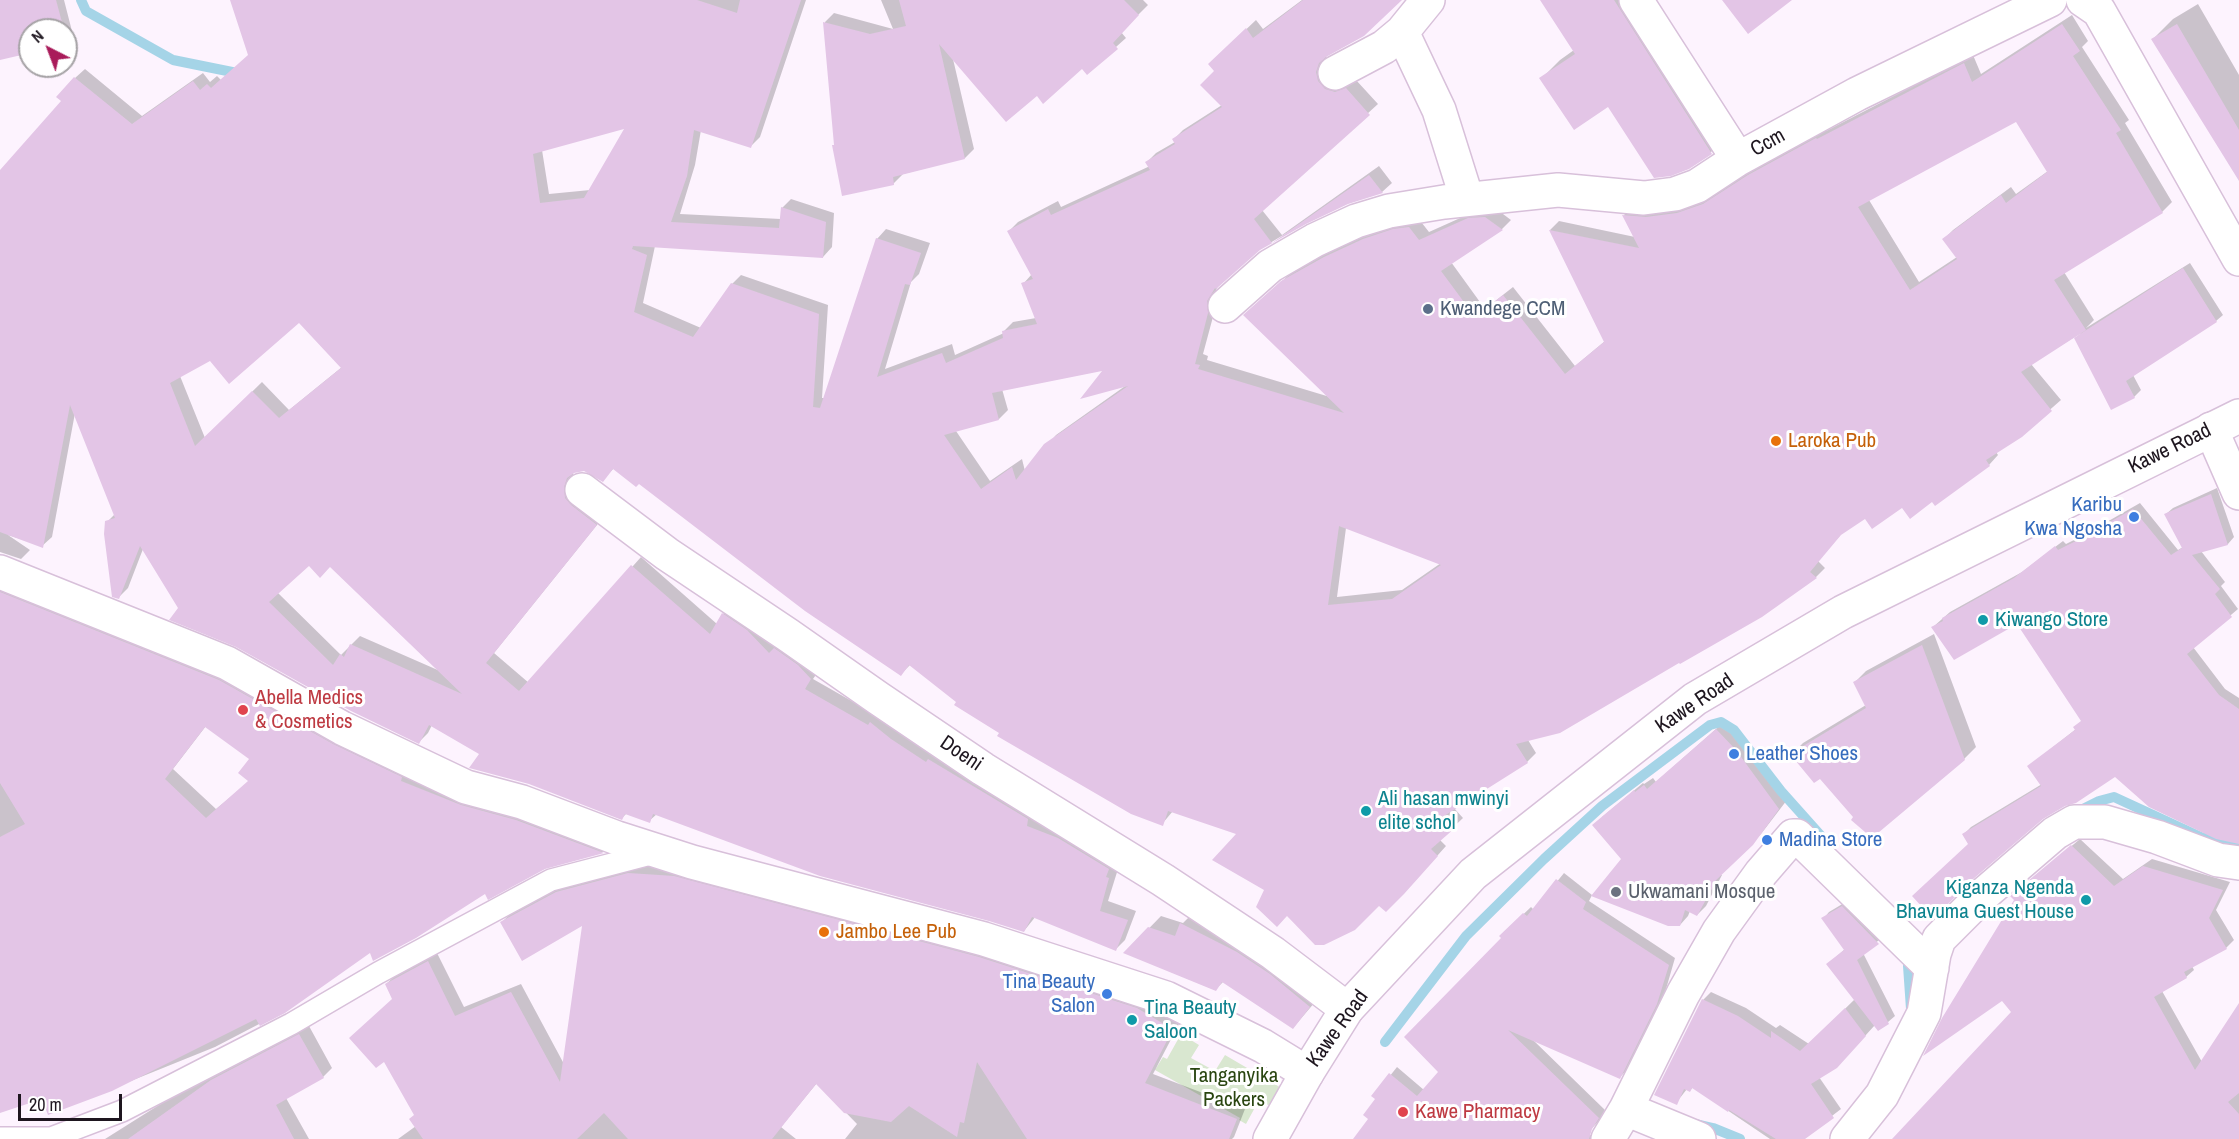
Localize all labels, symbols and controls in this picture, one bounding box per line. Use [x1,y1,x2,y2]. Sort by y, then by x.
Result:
north arrow [18,18,78,78]
text: N [26,25,48,47]
street label: Ccm [1746,123,1790,163]
place label: Kwandege CCM [1440,296,1565,322]
marker: Kwandege CCM [1421,302,1435,316]
street label: Kawe Road [2124,418,2216,480]
place label: Laroka Pub [1788,428,1876,454]
marker: Laroka Pub [1769,434,1783,448]
place label: Karibu Kwa Ngosha [2024,492,2122,542]
marker: Karibu Kwa Ngosha [2127,510,2141,524]
place label: Kiwango Store [1995,607,2108,633]
marker: Kiwango Store [1976,613,1990,627]
street label: Kawe Road [1651,669,1739,739]
place label: Abella Medics & Cosmetics [255,685,363,735]
marker: Abella Medics & Cosmetics [236,703,250,717]
street label: Doeni [935,731,987,777]
place label: Leather Shoes [1746,741,1858,767]
marker: Leather Shoes [1727,747,1741,761]
place label: Ali hasan mwinyi elite schol [1378,786,1509,836]
marker: Ali hasan mwinyi elite schol [1359,804,1373,818]
place label: Madina Store [1779,827,1882,853]
marker: Madina Store [1760,833,1774,847]
place label: Kiganza Ngenda Bhavuma Guest House [1896,875,2074,925]
place label: Ukwamani Mosque [1628,879,1775,905]
marker: Ukwamani Mosque [1609,885,1623,899]
marker: Kiganza Ngenda Bhavuma Guest House [2079,893,2093,907]
place label: Jambo Lee Pub [836,919,957,945]
marker: Jambo Lee Pub [817,925,831,939]
place label: Tina Beauty Salon [1003,969,1095,1019]
street label: Kawe Road [1302,986,1374,1072]
marker: Tina Beauty Salon [1100,987,1114,1001]
place label: Tina Beauty Saloon [1144,995,1236,1045]
marker: Tina Beauty Saloon [1125,1013,1139,1027]
park label: Tanganyika Packers [1190,1063,1278,1113]
scale bar [21,1082,124,1120]
text: 20 m [29,1092,62,1117]
place label: Kawe Pharmacy [1415,1099,1540,1125]
marker: Kawe Pharmacy [1396,1105,1410,1119]

